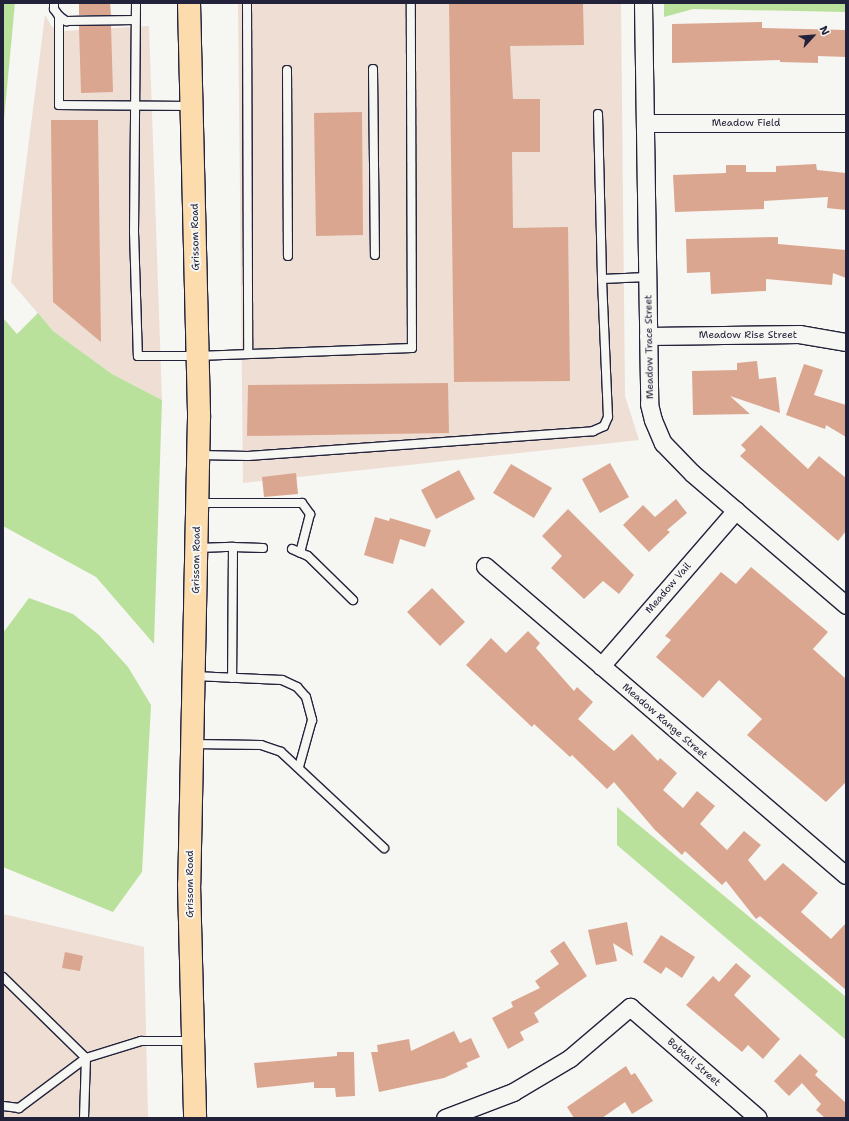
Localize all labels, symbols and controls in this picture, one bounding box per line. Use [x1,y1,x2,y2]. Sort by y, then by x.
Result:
north arrow [793,16,833,56]
text: N [816,23,833,38]
street label: Meadow Field [712,117,780,129]
street label: Grissom Road [188,203,202,271]
street label: Meadow Trace Street [642,295,656,399]
street label: Meadow Rise Street [699,329,797,341]
street label: Grissom Road [189,526,203,594]
street label: Meadow Vail [643,560,693,616]
street label: Meadow Range Street [620,681,710,761]
street label: Grissom Road [184,850,196,918]
street label: Bobtail Street [665,1036,723,1088]

